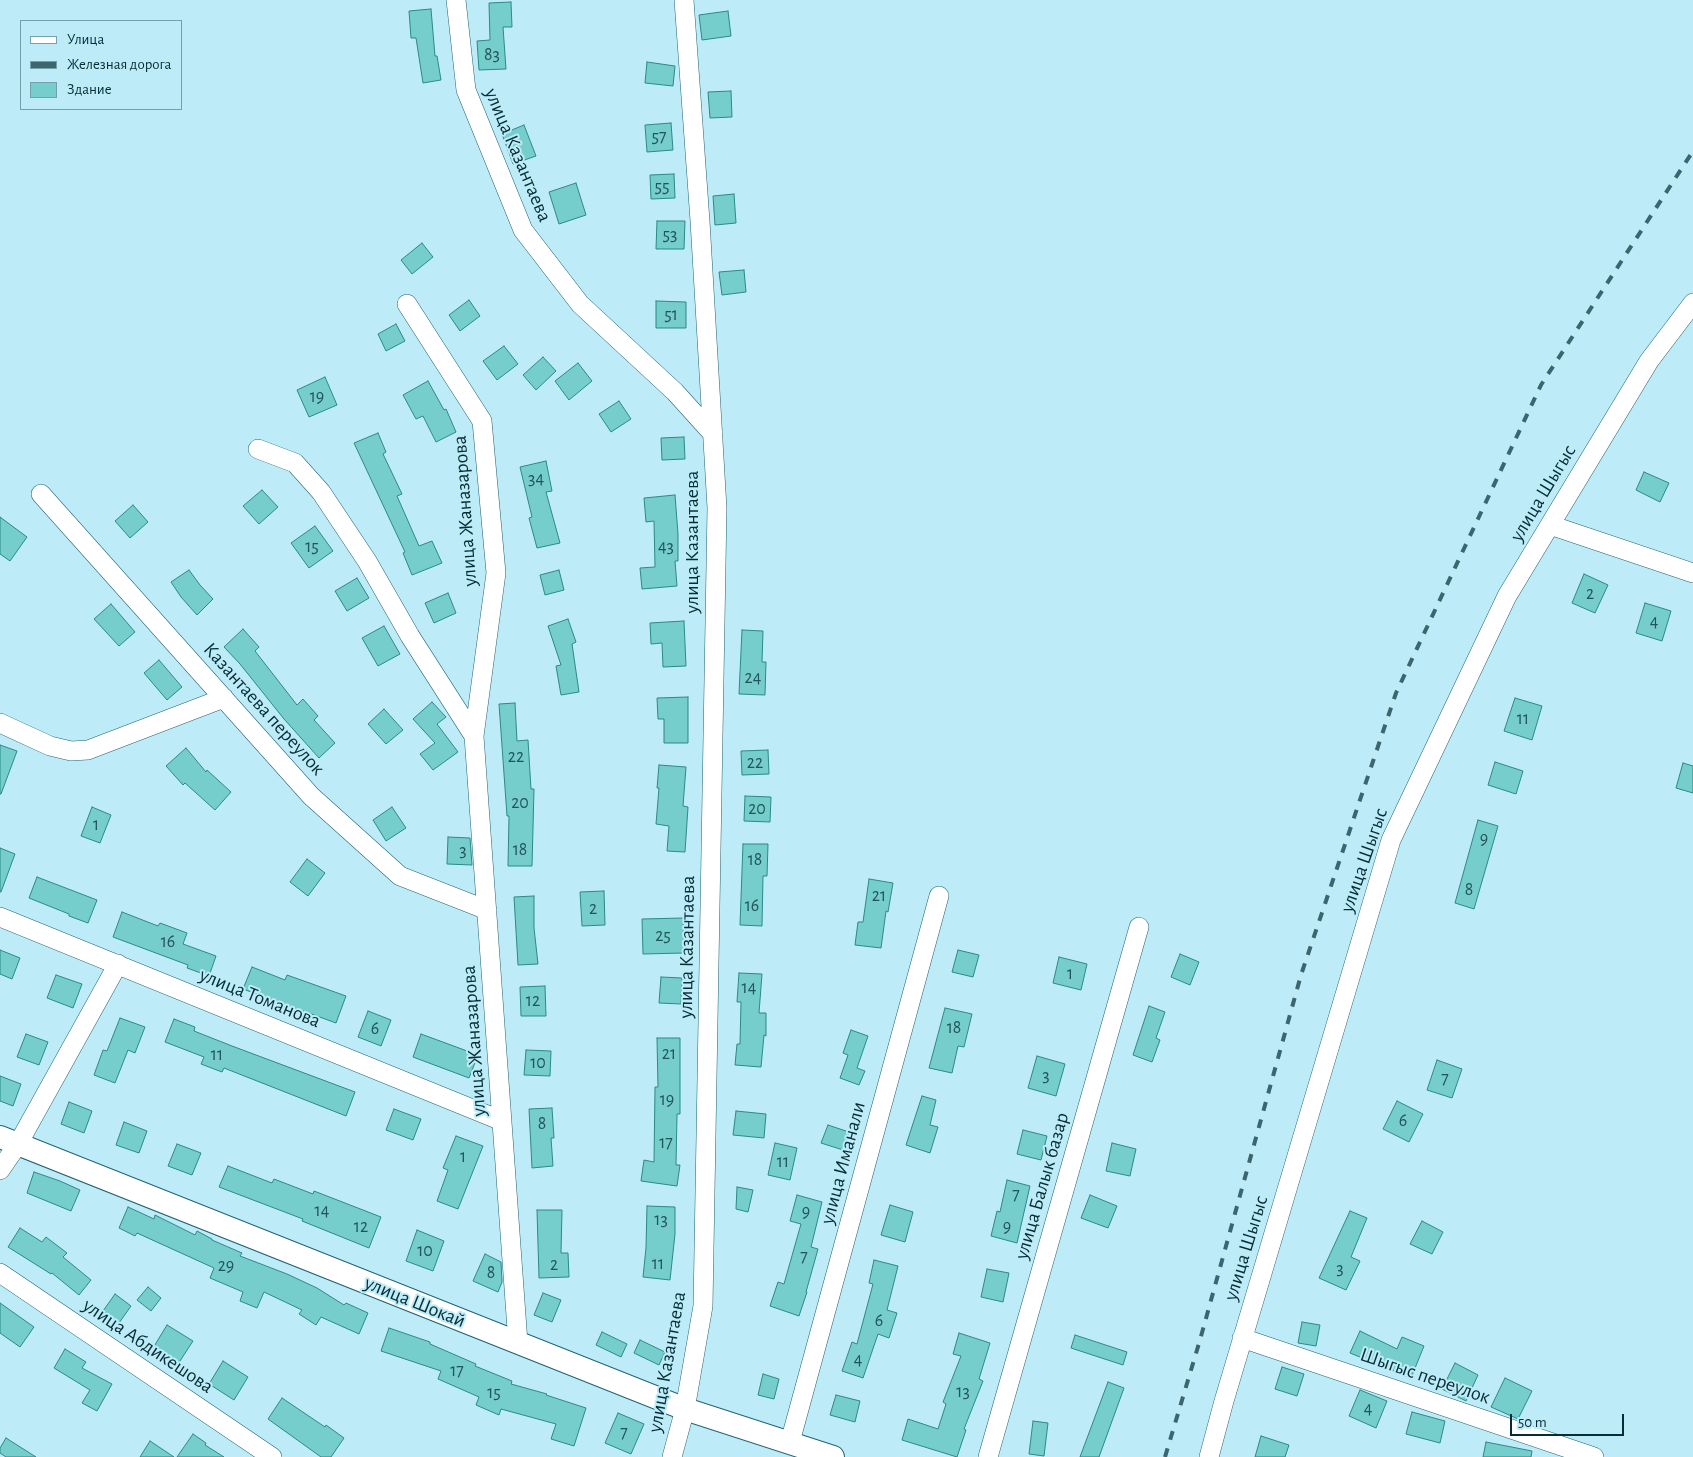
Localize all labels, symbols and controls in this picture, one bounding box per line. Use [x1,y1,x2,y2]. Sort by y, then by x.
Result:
legend [20,20,182,110]
text: Улица [67,32,104,47]
house number: 83 [484,44,500,66]
text: Железная дорога [67,57,171,72]
text: Здание [67,82,112,97]
street label: улица Казантаева [479,85,557,225]
house number: 57 [651,126,667,148]
house number: 55 [654,176,670,198]
house number: 53 [663,224,677,246]
house number: 51 [664,304,678,326]
house number: 19 [310,386,324,408]
street label: улица Жаназарова [448,435,482,587]
street label: улица Шыгыс [1505,440,1581,546]
house number: 34 [528,468,544,490]
street label: улица Казантаева [680,471,704,613]
house number: 15 [305,536,319,558]
house number: 43 [658,536,674,558]
house number: 2 [1586,583,1594,605]
house number: 4 [1650,611,1658,633]
street label: Казантаева переулок [198,638,330,780]
house number: 24 [745,667,761,689]
house number: 11 [1517,708,1529,730]
house number: 22 [508,746,524,768]
house number: 22 [747,752,763,774]
house number: 20 [511,792,529,814]
house number: 20 [748,798,766,820]
street label: улица Шыгыс [1335,805,1393,915]
house number: 1 [93,814,99,836]
house number: 9 [1480,828,1488,850]
house number: 18 [513,839,527,861]
house number: 3 [459,840,467,862]
house number: 18 [748,849,762,871]
street label: улица Казантаева [674,875,700,1019]
house number: 8 [1465,879,1473,901]
house number: 21 [872,885,886,907]
house number: 16 [745,895,759,917]
house number: 2 [589,898,597,920]
house number: 25 [655,925,671,947]
house number: 16 [161,931,175,953]
street label: улица Томанова [196,963,324,1033]
house number: 1 [1067,963,1073,985]
street label: улица Жаназарова [457,965,491,1117]
house number: 14 [742,977,756,999]
house number: 12 [526,990,540,1012]
house number: 18 [947,1017,961,1039]
house number: 6 [371,1018,379,1040]
house number: 21 [662,1043,676,1065]
house number: 11 [211,1044,223,1066]
house number: 10 [530,1052,546,1074]
house number: 3 [1042,1065,1050,1087]
house number: 7 [1441,1068,1449,1090]
house number: 19 [660,1089,674,1111]
street label: улица Иманали [815,1099,871,1227]
street label: улица Балык базар [1010,1110,1074,1262]
house number: 6 [1399,1110,1407,1132]
house number: 8 [538,1113,546,1135]
house number: 17 [659,1132,673,1154]
house number: 1 [460,1146,466,1168]
house number: 11 [777,1151,789,1173]
house number: 7 [1012,1184,1020,1206]
street label: улица Шыгыс [1219,1192,1273,1304]
house number: 14 [315,1200,329,1222]
house number: 9 [802,1201,810,1223]
house number: 13 [654,1209,668,1231]
house number: 12 [354,1216,368,1238]
house number: 9 [1003,1216,1011,1238]
house number: 10 [417,1240,433,1262]
house number: 7 [800,1246,808,1268]
house number: 11 [652,1253,664,1275]
house number: 2 [550,1254,558,1276]
house number: 29 [218,1255,234,1277]
house number: 3 [1336,1258,1344,1280]
house number: 8 [487,1262,495,1284]
street label: улица Шокай [361,1271,469,1333]
street label: улица Казантаева [643,1290,691,1434]
street label: улица Абдикешова [78,1293,218,1399]
house number: 6 [875,1310,883,1332]
street label: Шыгыс переулок [1357,1342,1493,1410]
house number: 4 [854,1349,862,1371]
house number: 17 [450,1360,464,1382]
house number: 13 [956,1381,970,1403]
house number: 15 [487,1382,501,1404]
house number: 4 [1364,1398,1372,1420]
scale bar [1513,1404,1627,1436]
text: 50 m [1518,1415,1547,1430]
house number: 7 [620,1422,628,1444]

